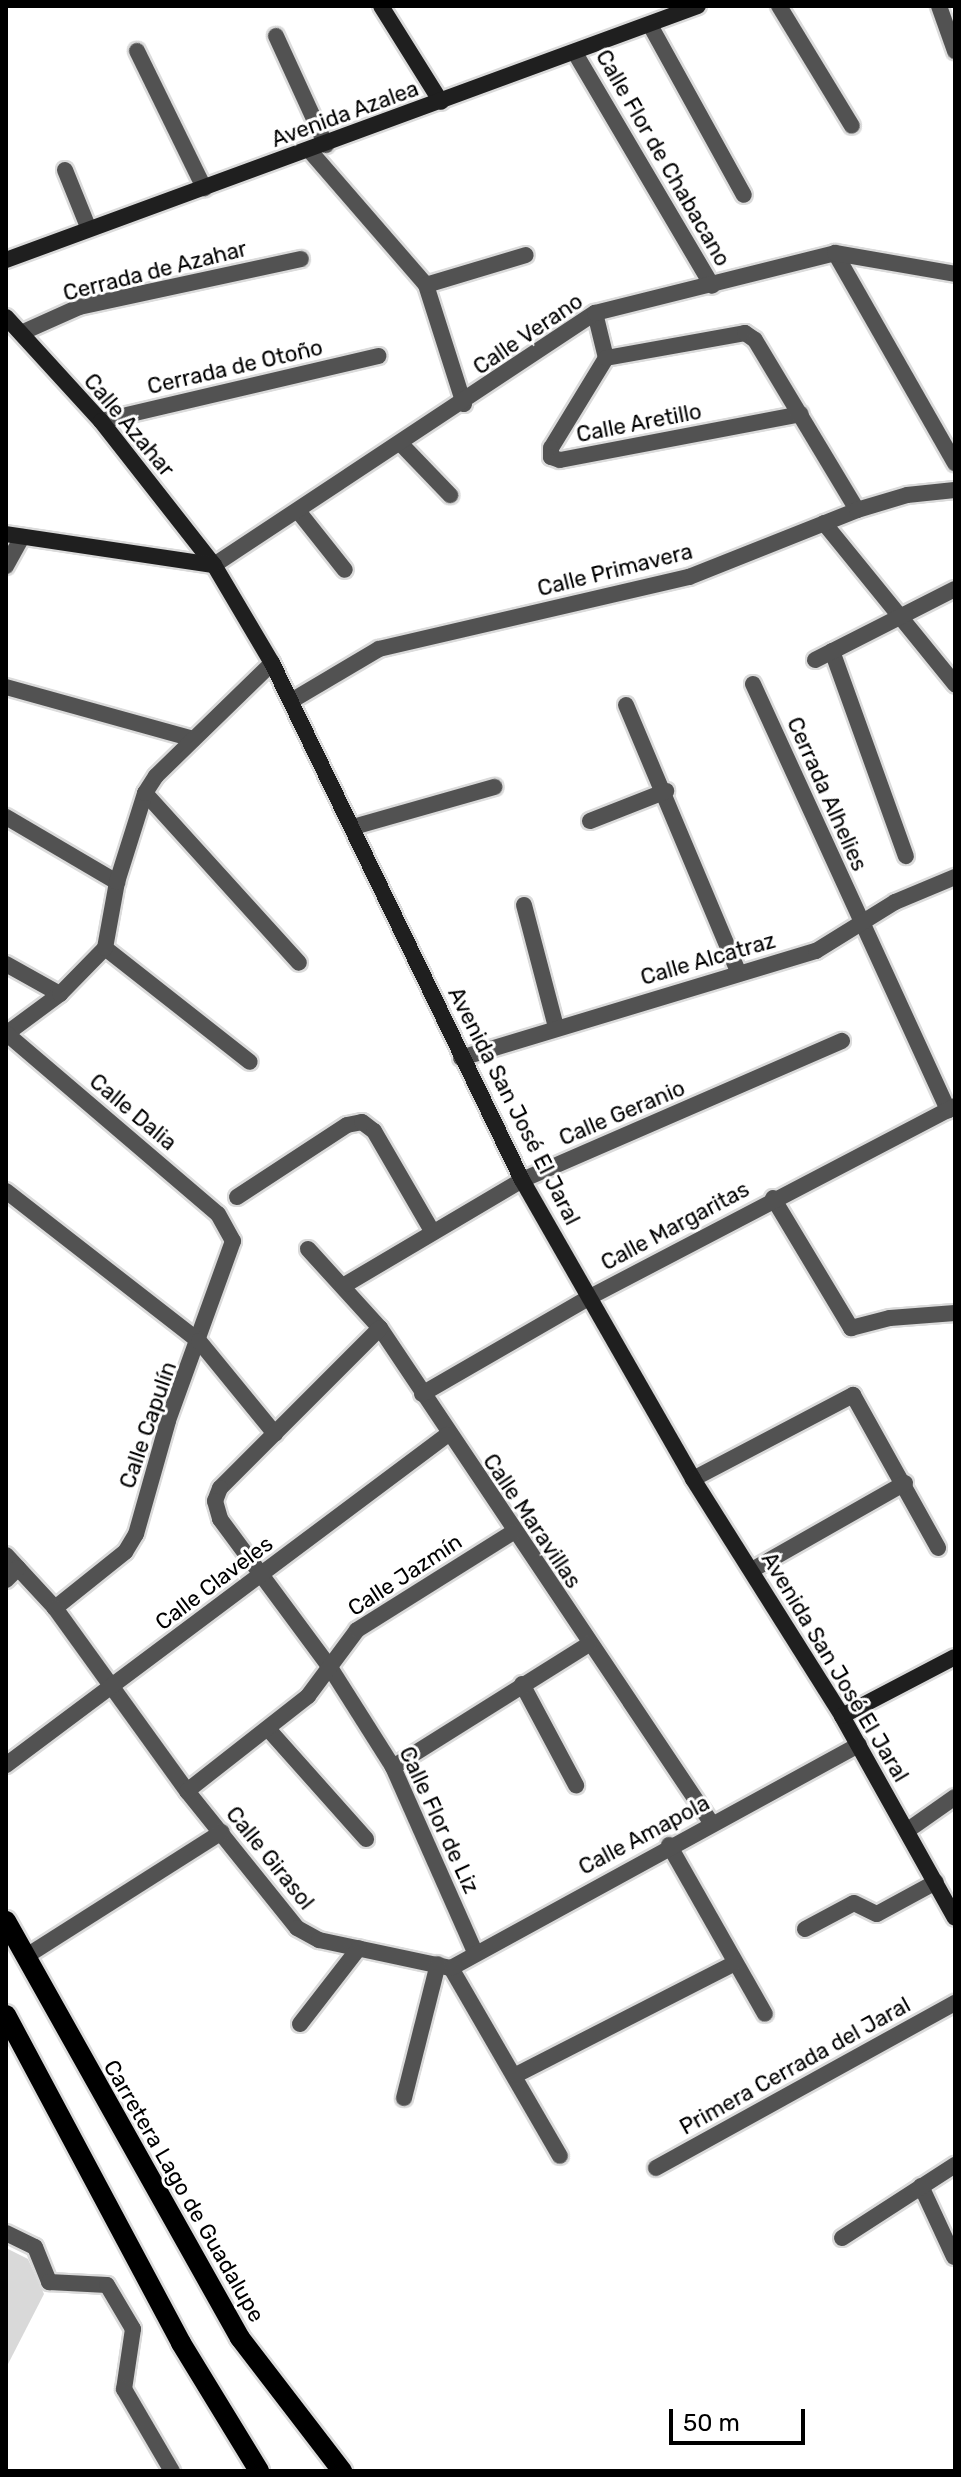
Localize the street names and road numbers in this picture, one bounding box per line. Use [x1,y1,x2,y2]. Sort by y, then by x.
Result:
street label: Calle Flor de Chabacano [590,45,736,271]
street label: Avenida Azalea [268,75,422,153]
street label: Cerrada de Azahar [60,235,250,307]
street label: Calle Verano [468,288,588,380]
street label: Cerrada de Otoño [145,334,325,400]
street label: Calle Azahar [78,368,180,482]
street label: Calle Aretillo [574,398,704,448]
street label: Calle Primavera [535,538,695,602]
street label: Cerrada Alhelies [781,713,873,875]
street label: Calle Alcatraz [637,927,779,991]
street label: Avenida San José El Jaral [442,983,586,1229]
street label: Calle Dalia [84,1068,182,1156]
street label: Calle Geranio [555,1075,689,1151]
street label: Calle Margaritas [596,1176,754,1276]
street label: Calle Capulín [114,1358,182,1492]
street label: Calle Maravillas [477,1449,587,1593]
street label: Calle Jazmín [343,1528,467,1622]
street label: Calle Claveles [150,1530,278,1636]
street label: Avenida San José El Jaral [756,1547,914,1787]
street label: Calle Flor de Liz [393,1742,485,1898]
street label: Calle Amapola [574,1789,714,1881]
street label: Calle Girasol [220,1801,320,1915]
street label: Primera Cerrada del Jaral [675,1992,915,2140]
street label: Carretera Lago de Guadalupe [98,2055,270,2327]

